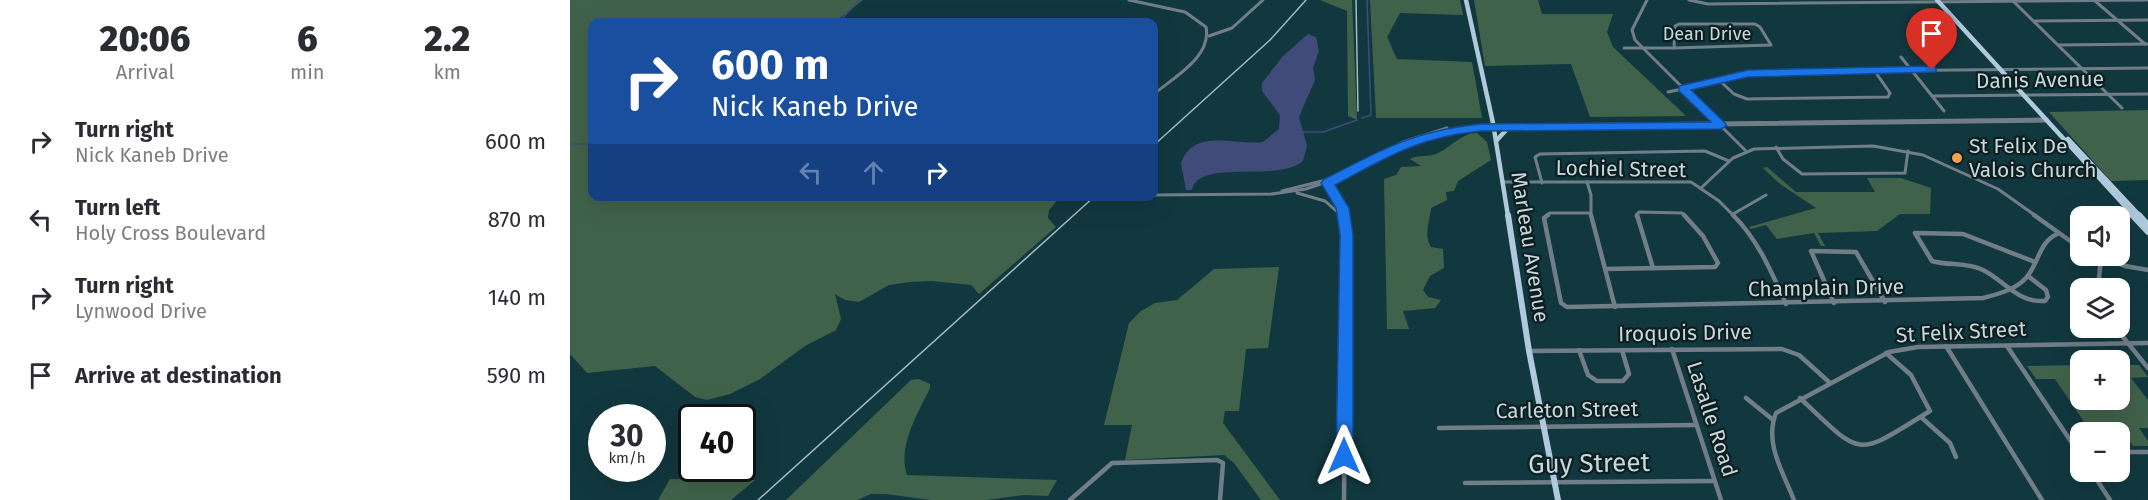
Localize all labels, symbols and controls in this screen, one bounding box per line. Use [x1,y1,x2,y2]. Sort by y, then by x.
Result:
pin [1906,8,1957,70]
text: 20:06 [100,17,190,61]
text: 6 [297,17,318,61]
text: 2.2 [424,17,470,61]
icon: arrive [1915,17,1948,50]
street label: Dean Drive [1663,23,1751,45]
text: 600 m [711,40,829,90]
icon: right [612,42,690,120]
text: Arrival [116,60,174,84]
text: min [290,60,325,84]
text: km [434,60,461,84]
street label: Danis Avenue [1976,66,2104,94]
text: Nick Kaneb Drive [711,91,918,123]
text: Turn right [75,116,174,143]
icon: right [24,125,57,158]
text: 600 m [485,128,546,155]
place label: St Felix De Valois Church [1969,133,2097,183]
text: Nick Kaneb Drive [75,143,229,167]
marker: St Felix De Valois Church [1950,151,1964,165]
street label: Lochiel Street [1555,155,1687,183]
icon: left [794,156,827,189]
icon: ahead [857,156,890,189]
icon: right [920,156,953,189]
street label: Marleau Avenue [1505,170,1555,324]
text: Turn left [75,194,160,221]
icon: left [24,203,57,236]
text: 870 m [488,206,546,233]
map controls [2070,206,2130,482]
button: sound [2070,206,2130,266]
text: Holy Cross Boulevard [75,221,266,245]
text: Turn right [75,272,174,299]
street label: Champlain Drive [1748,274,1904,302]
button: layers [2070,278,2130,338]
icon: right [24,281,57,314]
text: 140 m [488,284,546,311]
text: Lynwood Drive [75,299,207,323]
street label: St Felix Street [1895,316,2027,348]
street label: Iroquois Drive [1618,319,1752,347]
button: + [2070,350,2130,410]
street label: Lasalle Road [1681,358,1743,480]
icon: arrive [24,359,57,392]
text: Arrive at destination [75,362,282,389]
text: 590 m [487,362,546,389]
street label: Carleton Street [1495,396,1639,424]
speed limit sign: 40 [678,404,756,482]
text: 30 [610,418,644,454]
button: − [2070,422,2130,482]
position arrow [1312,424,1376,488]
street label: Guy Street [1528,447,1651,480]
text: km/h [608,449,646,467]

